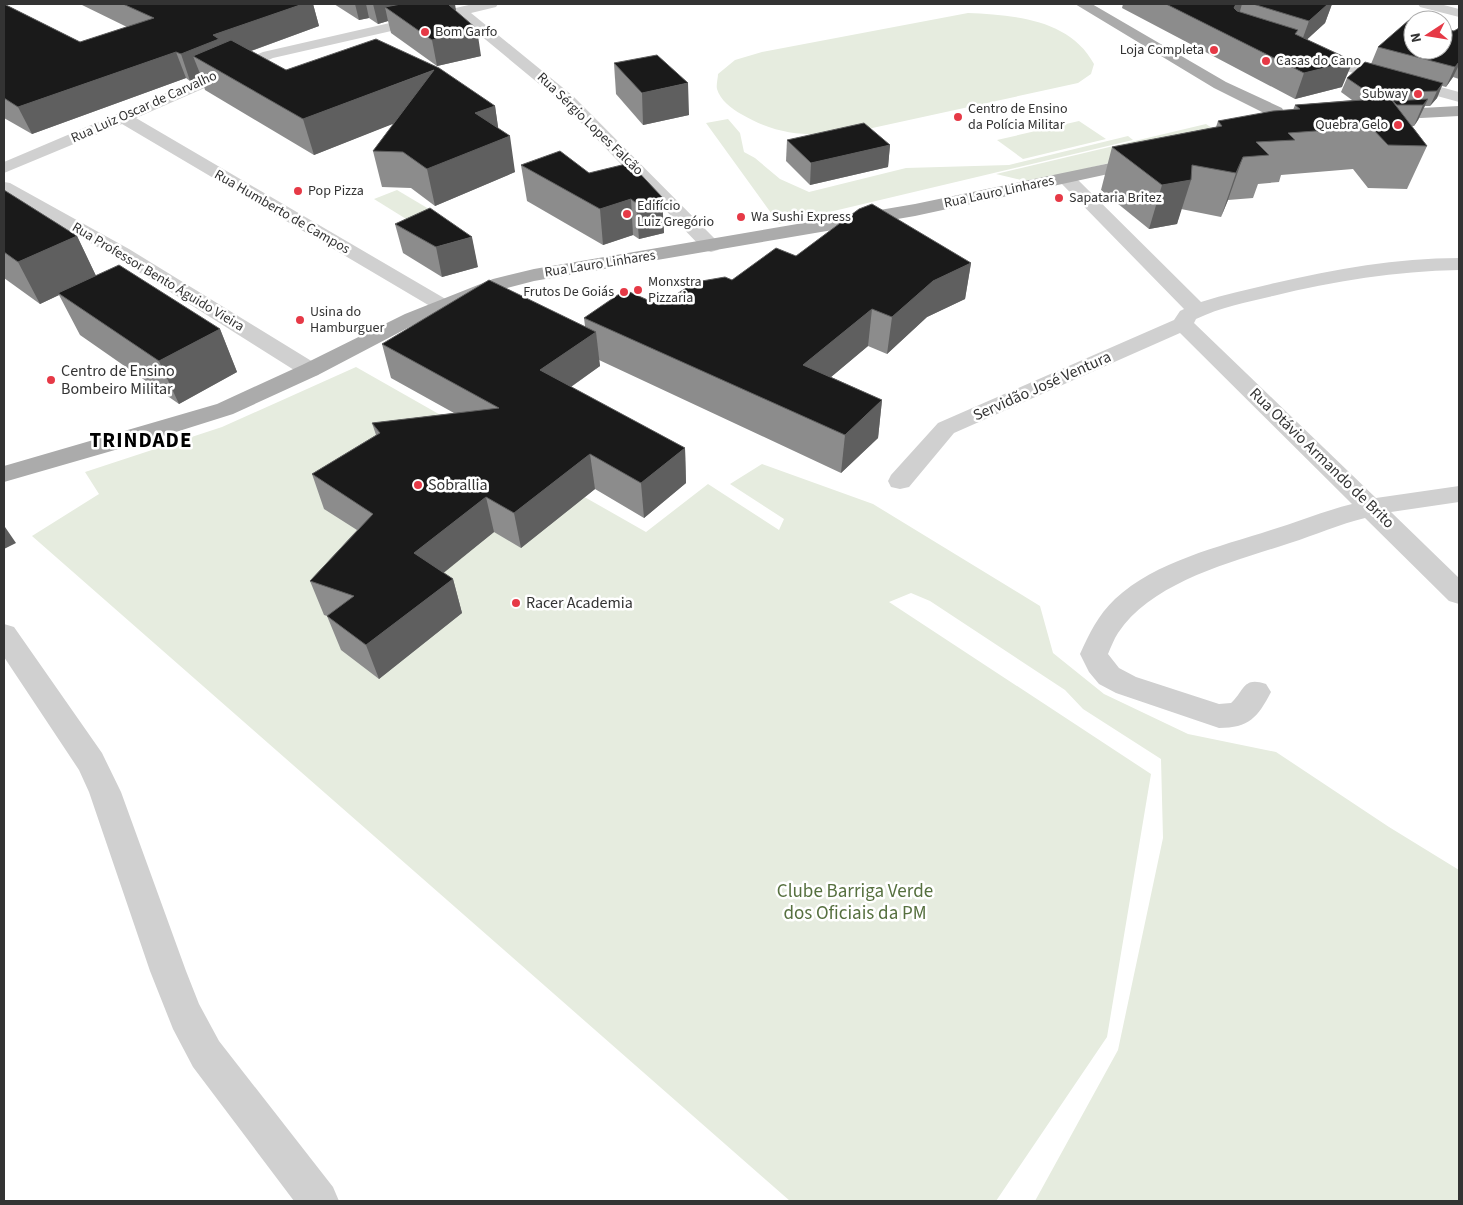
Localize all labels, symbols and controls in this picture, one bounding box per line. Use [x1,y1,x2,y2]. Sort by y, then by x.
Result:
north arrow [1403,10,1453,60]
place label: Bom Garfo [435,22,497,42]
marker: Bom Garfo [419,26,431,38]
text: N [1406,31,1427,44]
place label: Loja Completa [1120,40,1204,60]
marker: Loja Completa [1208,44,1220,56]
place label: Casas do Cano [1276,51,1361,71]
marker: Casas do Cano [1260,55,1272,67]
street label: Rua Luiz Oscar de Carvalho [68,66,220,148]
street label: Rua Sérgio Lopes Falcão [532,68,648,180]
place label: Subway [1362,84,1408,104]
marker: Subway [1412,88,1424,100]
place label: Centro de Ensino da Polícia Militar [968,99,1068,135]
marker: Centro de Ensino da Polícia Militar [952,111,964,123]
place label: Quebra Gelo [1315,115,1388,135]
marker: Quebra Gelo [1392,119,1404,131]
street label: Rua Humberto de Campos [210,165,354,259]
street label: Rua Lauro Linhares [942,171,1056,213]
place label: Pop Pizza [308,181,364,201]
marker: Pop Pizza [292,185,304,197]
place label: Sapataria Britez [1069,188,1162,208]
marker: Sapataria Britez [1053,192,1065,204]
place label: Edifício Luiz Gregório [637,196,714,232]
place label: Wa Sushi Express [751,207,851,227]
marker: Edifício Luiz Gregório [621,208,633,220]
marker: Wa Sushi Express [735,211,747,223]
street label: Rua Professor Bento Águido Vieira [68,217,248,337]
street label: Rua Lauro Linhares [543,245,657,283]
place label: Monxstra Pizzaria [648,272,702,308]
place label: Frutos De Goiás [523,282,614,302]
marker: Monxstra Pizzaria [632,284,644,296]
marker: Frutos De Goiás [618,286,630,298]
place label: Usina do Hamburguer [310,302,384,338]
marker: Usina do Hamburguer [294,314,306,326]
street label: Servidão José Ventura [970,346,1114,426]
place label: Centro de Ensino Bombeiro Militar [61,360,175,400]
marker: Centro de Ensino Bombeiro Militar [45,374,57,386]
street label: Rua Otávio Armando de Brito [1245,383,1399,533]
district label: TRINDADE [90,425,192,455]
place label: Sobrallia [428,474,487,496]
marker: Sobrallia [412,479,424,491]
place label: Racer Academia [526,592,633,614]
marker: Racer Academia [510,597,522,609]
park label: Clube Barriga Verde dos Oficiais da PM [777,878,933,927]

